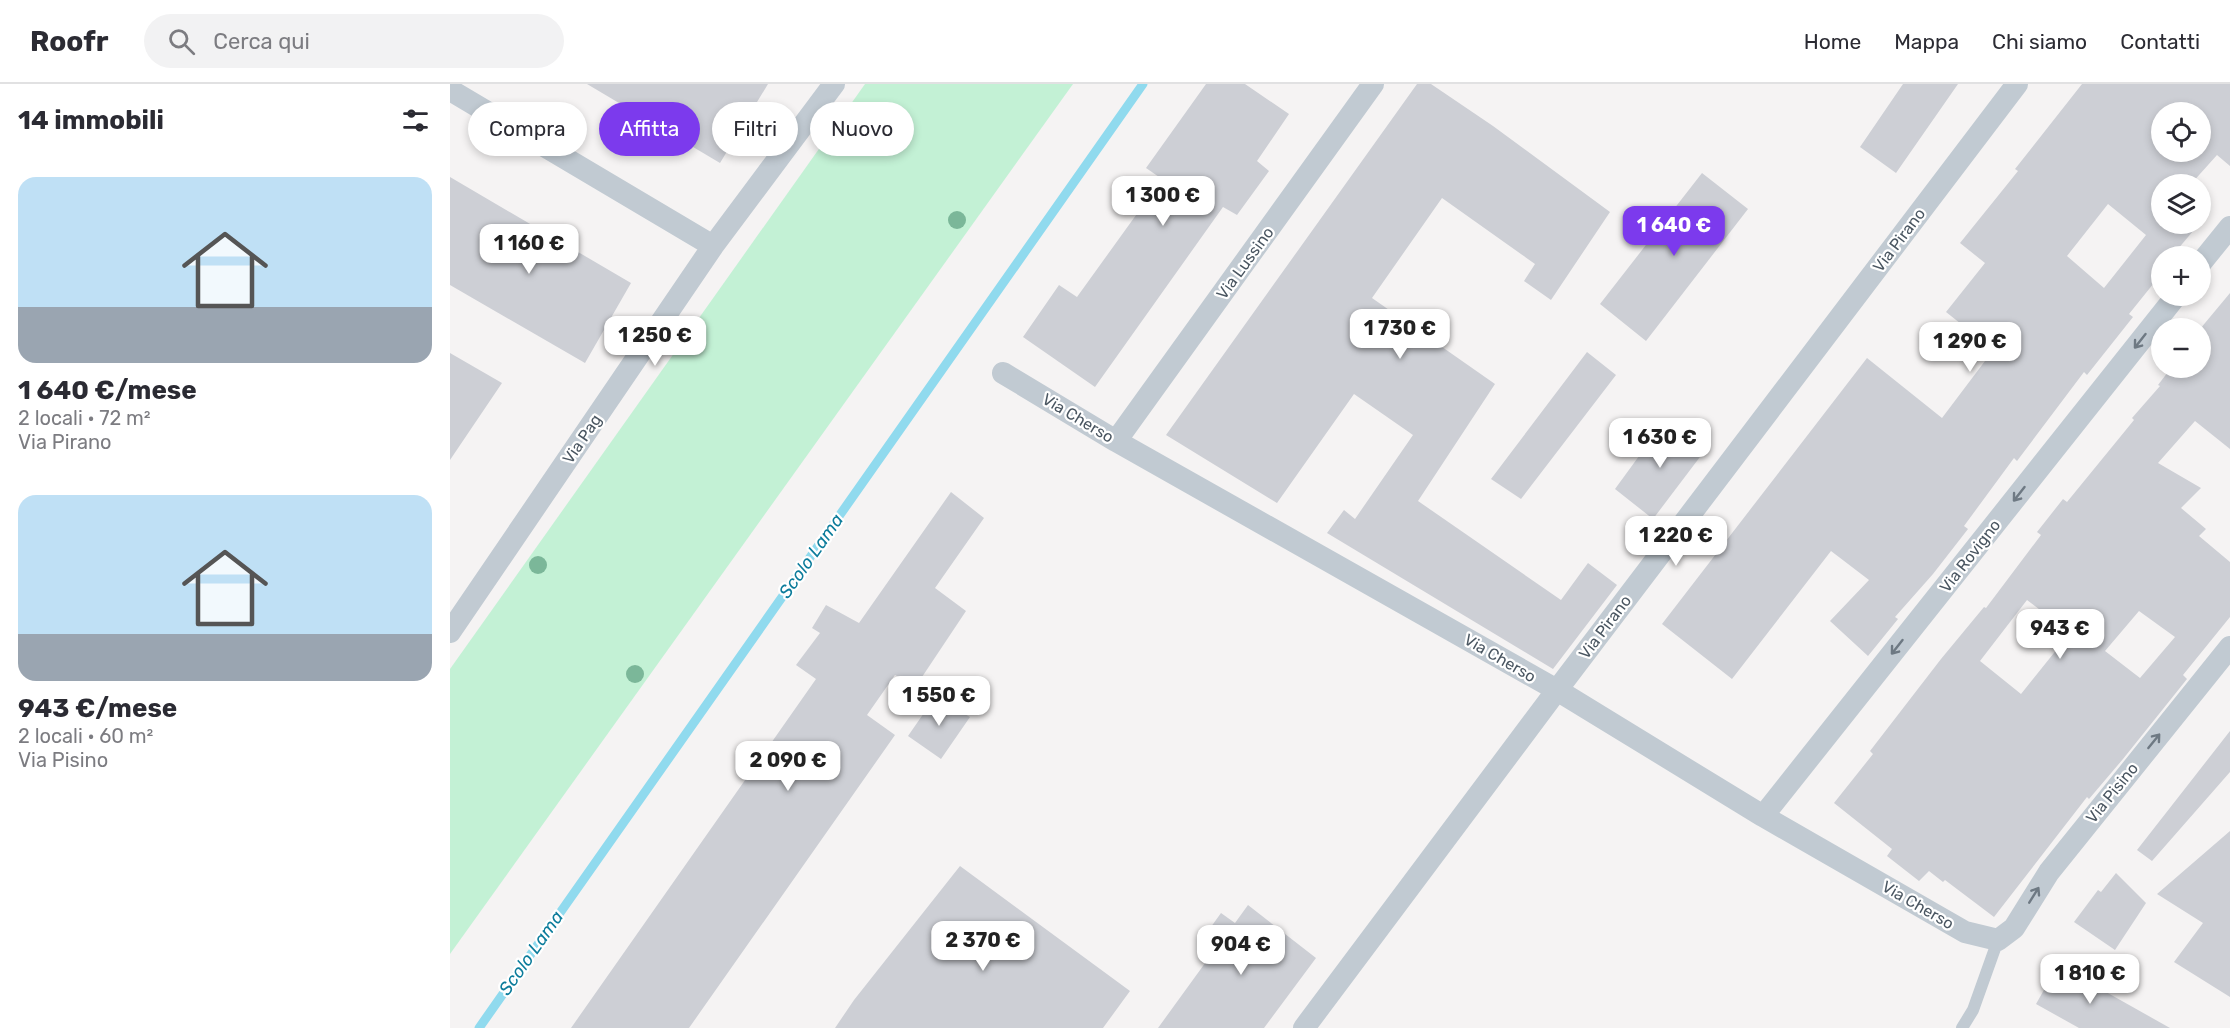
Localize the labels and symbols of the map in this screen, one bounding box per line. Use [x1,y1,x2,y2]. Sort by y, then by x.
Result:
pin: 1 300 € [1108,176,1218,227]
street label: Via Pirano [1869,204,1929,276]
pin: 1 640 € [1619,206,1729,257]
street label: Via Lussino [1212,223,1278,303]
pin: 1 160 € [474,224,584,275]
pin: 1 730 € [1345,309,1455,360]
pin: 1 250 € [600,316,710,367]
pin: 1 290 € [1915,322,2025,373]
one-way arrow [2133,333,2146,349]
street label: Via Cherso [1039,389,1117,447]
street label: Via Pag [559,411,605,467]
pin: 1 630 € [1605,418,1715,469]
one-way arrow [2012,486,2025,502]
water label: Scolo Lama [774,509,848,602]
pin: 1 220 € [1621,516,1731,567]
street label: Via Rovigno [1936,516,2004,596]
street label: Via Pirano [1575,591,1635,663]
pin: 943 € [2018,609,2102,660]
street label: Via Cherso [1461,630,1539,686]
one-way arrow [1891,639,1904,655]
pin: 1 550 € [884,676,994,727]
one-way arrow [2147,734,2160,750]
pin: 2 090 € [733,741,843,792]
street label: Via Pisino [2082,759,2142,827]
street label: Via Cherso [1879,877,1957,933]
one-way arrow [2028,887,2040,904]
water label: Scolo Lama [494,906,568,999]
pin: 2 370 € [928,921,1038,972]
pin: 904 € [1199,925,1283,976]
pin: 1 810 € [2035,954,2145,1005]

